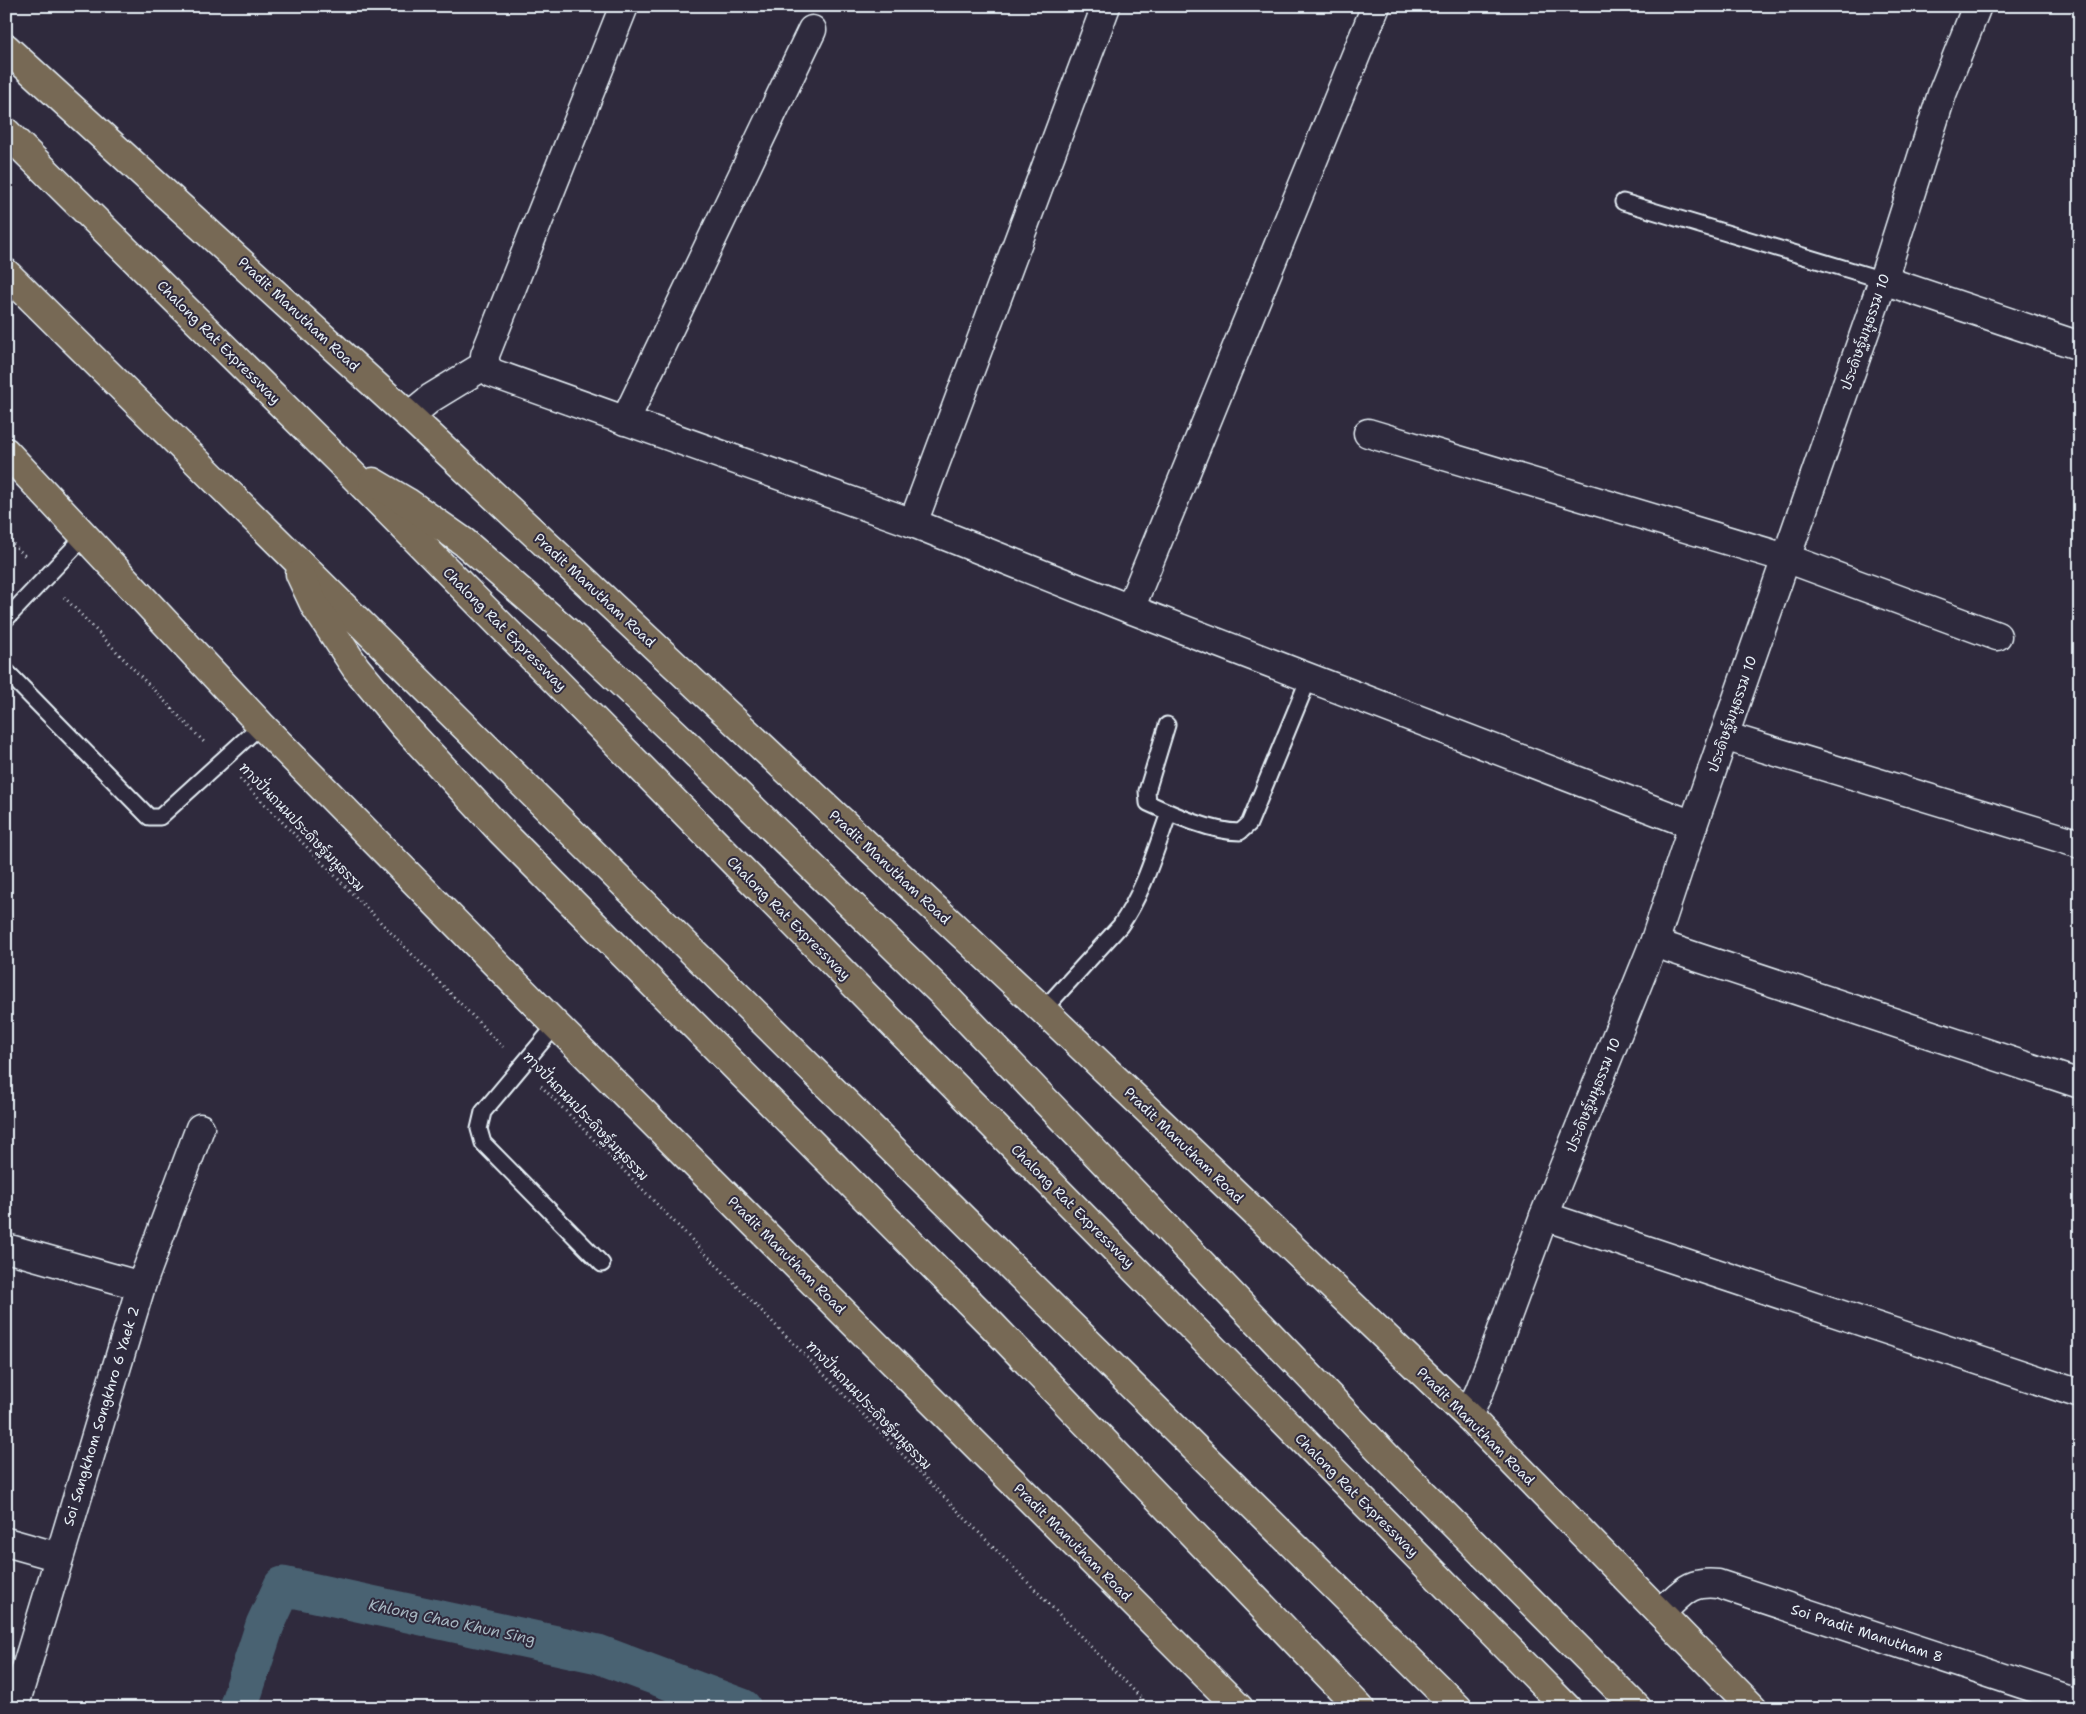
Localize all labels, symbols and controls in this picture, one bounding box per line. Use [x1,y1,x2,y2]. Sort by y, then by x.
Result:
street label: Pradit Manutham Road [235,253,364,375]
street label: ประดิษฐ์มนูธรรม 10 [1837,271,1894,393]
street label: Chalong Rat Expressway [153,276,285,408]
street label: Pradit Manutham Road [531,529,660,651]
street label: Chalong Rat Expressway [439,563,571,695]
street label: ประดิษฐ์มนูธรรม 10 [1704,653,1761,775]
street label: ทางปั่นถนนประดิษฐ์มนูธรรม [235,756,371,896]
street label: Pradit Manutham Road [826,806,955,928]
street label: Chalong Rat Expressway [723,852,855,984]
street label: ประดิษฐ์มนูธรรม 10 [1562,1035,1625,1156]
street label: ทางปั่นถนนประดิษฐ์มนูธรรม [519,1045,655,1185]
street label: Pradit Manutham Road [1120,1083,1248,1207]
street label: Chalong Rat Expressway [1007,1140,1139,1272]
street label: Pradit Manutham Road [724,1192,850,1318]
street label: Soi Sangkhom Songkhro 6 Yaek 2 [59,1304,143,1528]
street label: ทางปั่นถนนประดิษฐ์มนูธรรม [802,1334,938,1474]
street label: Pradit Manutham Road [1413,1363,1539,1489]
street label: Chalong Rat Expressway [1291,1429,1423,1561]
street label: Pradit Manutham Road [1010,1479,1136,1605]
water label: Khlong Chao Khun Sing [367,1595,537,1649]
street label: Soi Pradit Manutham 8 [1789,1600,1945,1666]

